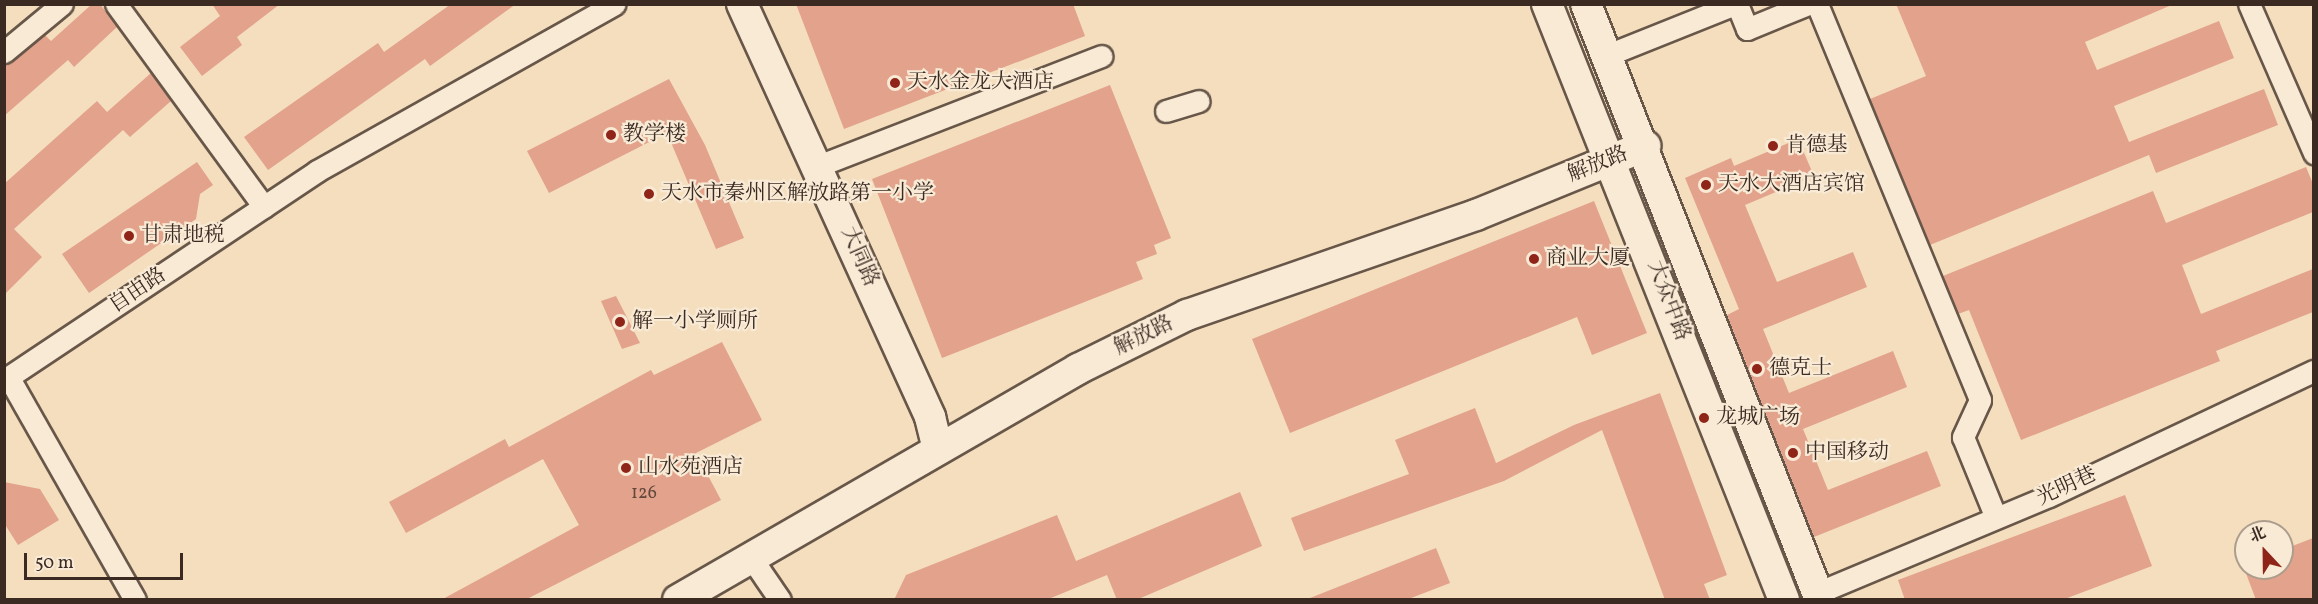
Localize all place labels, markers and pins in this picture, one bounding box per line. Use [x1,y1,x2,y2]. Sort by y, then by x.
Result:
place label: 天水金龙大酒店 [907,70,1054,96]
marker: 天水金龙大酒店 [888,76,902,90]
place label: 教学楼 [623,122,686,148]
marker: 教学楼 [604,128,618,142]
place label: 肯德基 [1785,133,1848,159]
marker: 肯德基 [1766,139,1780,153]
place label: 天水大酒店宾馆 [1718,172,1865,198]
marker: 天水大酒店宾馆 [1699,178,1713,192]
place label: 天水市秦州区解放路第一小学 [661,181,934,207]
marker: 天水市秦州区解放路第一小学 [642,187,656,201]
place label: 甘肃地税 [141,223,225,249]
marker: 甘肃地税 [122,229,136,243]
place label: 商业大厦 [1546,246,1630,272]
marker: 商业大厦 [1527,252,1541,266]
place label: 解一小学厕所 [632,309,758,335]
marker: 解一小学厕所 [613,315,627,329]
place label: 德克士 [1769,356,1832,382]
marker: 德克士 [1750,362,1764,376]
place label: 龙城广场 [1716,405,1800,431]
marker: 龙城广场 [1697,411,1711,425]
place label: 中国移动 [1805,440,1889,466]
marker: 中国移动 [1786,446,1800,460]
place label: 山水苑酒店 [638,455,743,481]
marker: 山水苑酒店 [619,461,633,475]

